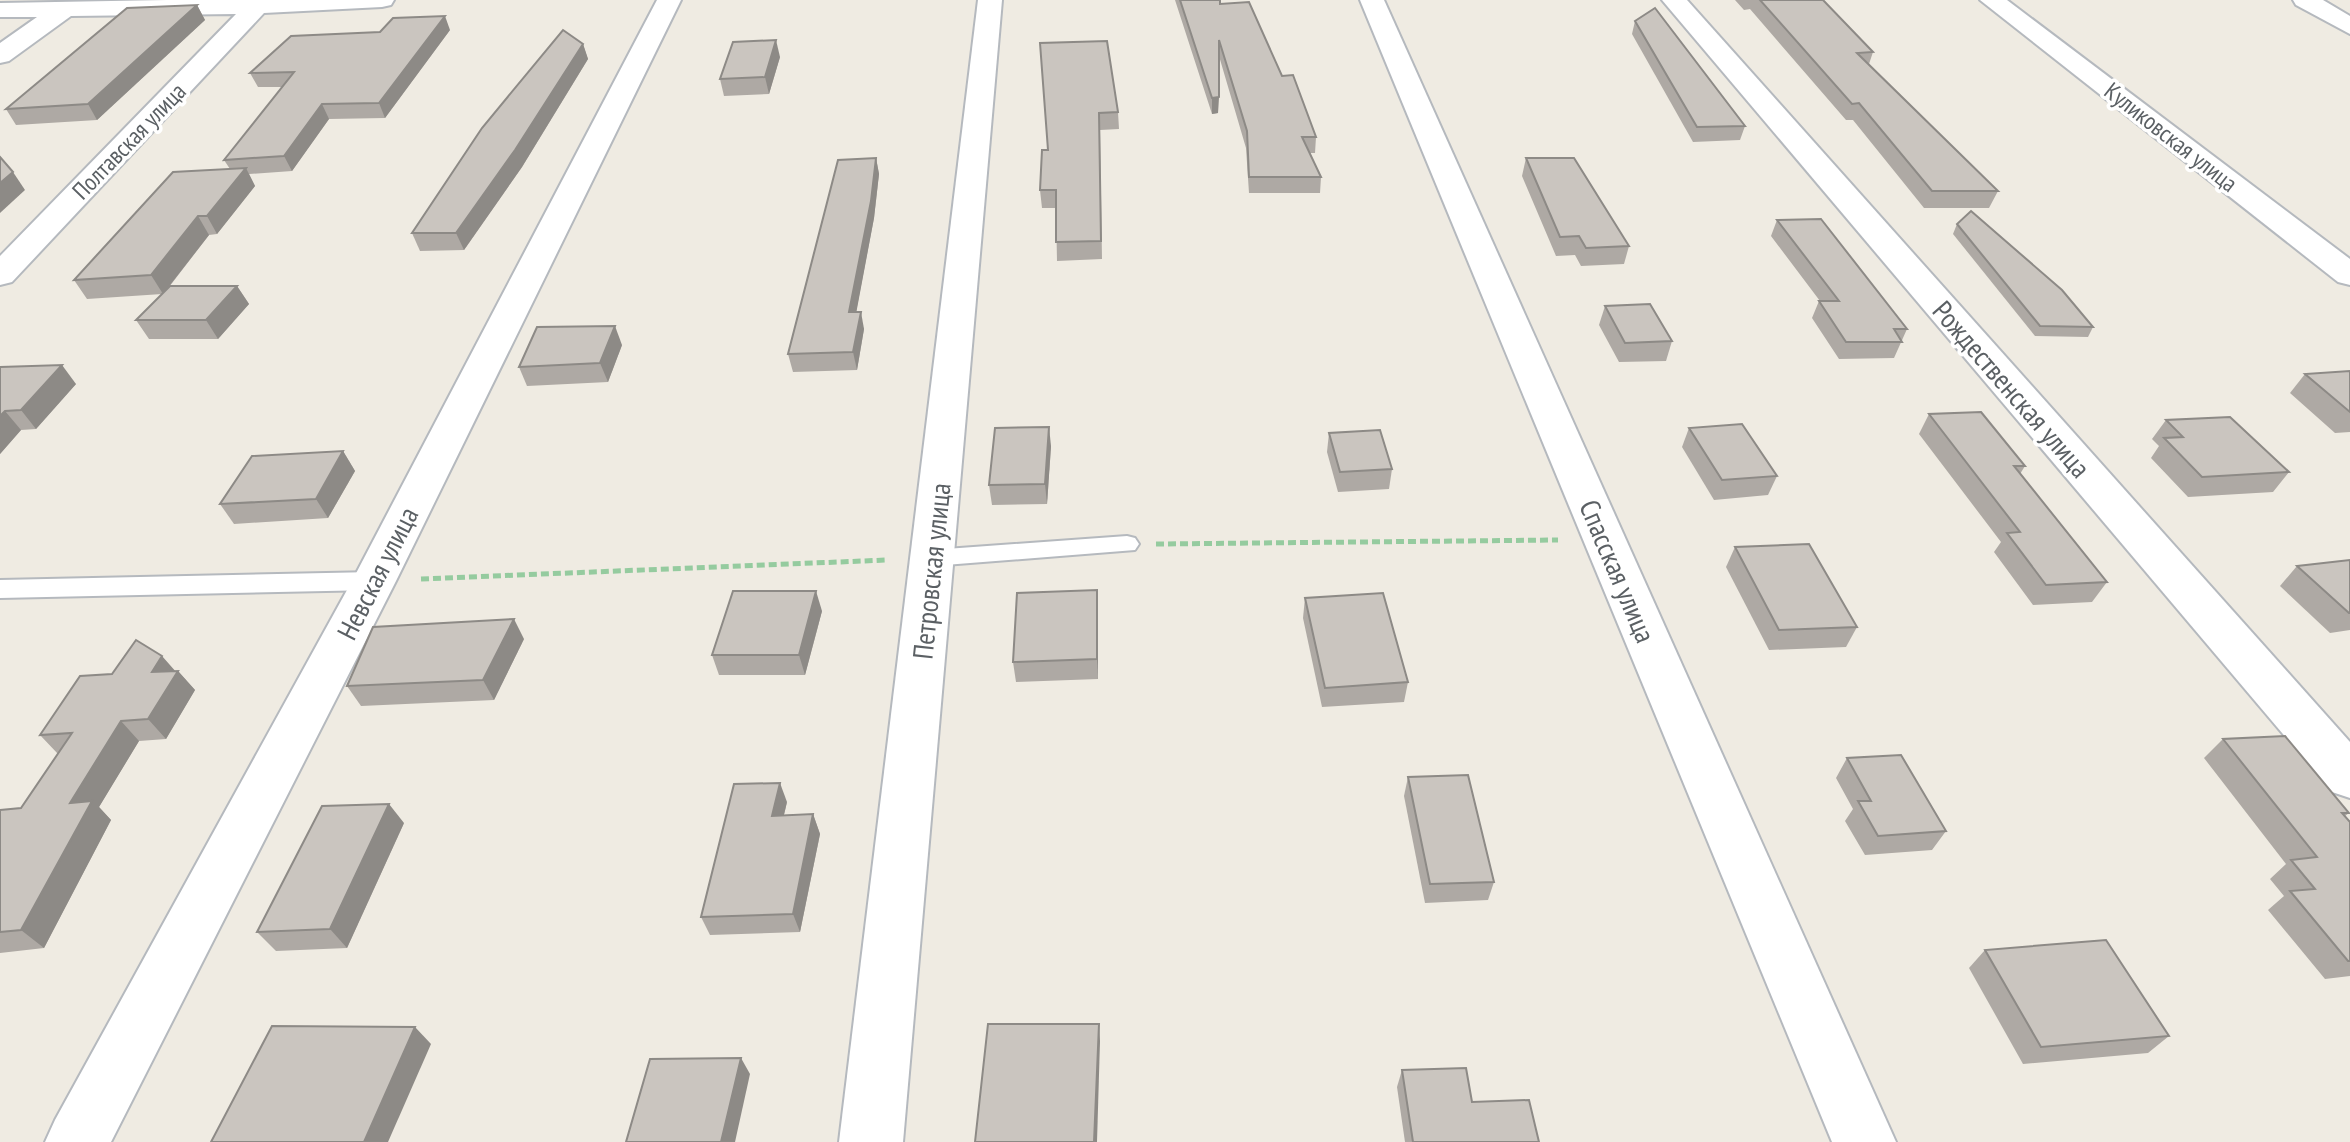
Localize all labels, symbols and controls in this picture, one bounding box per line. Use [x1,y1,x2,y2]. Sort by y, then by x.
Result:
street label: Куликовская улица [2098,75,2244,199]
street label: Полтавская улица [66,76,192,206]
street label: Рождественская улица [1925,293,2099,485]
street label: Петровская улица [903,481,959,661]
street label: Спасская улица [1571,494,1665,648]
street label: Невская улица [328,500,426,646]

